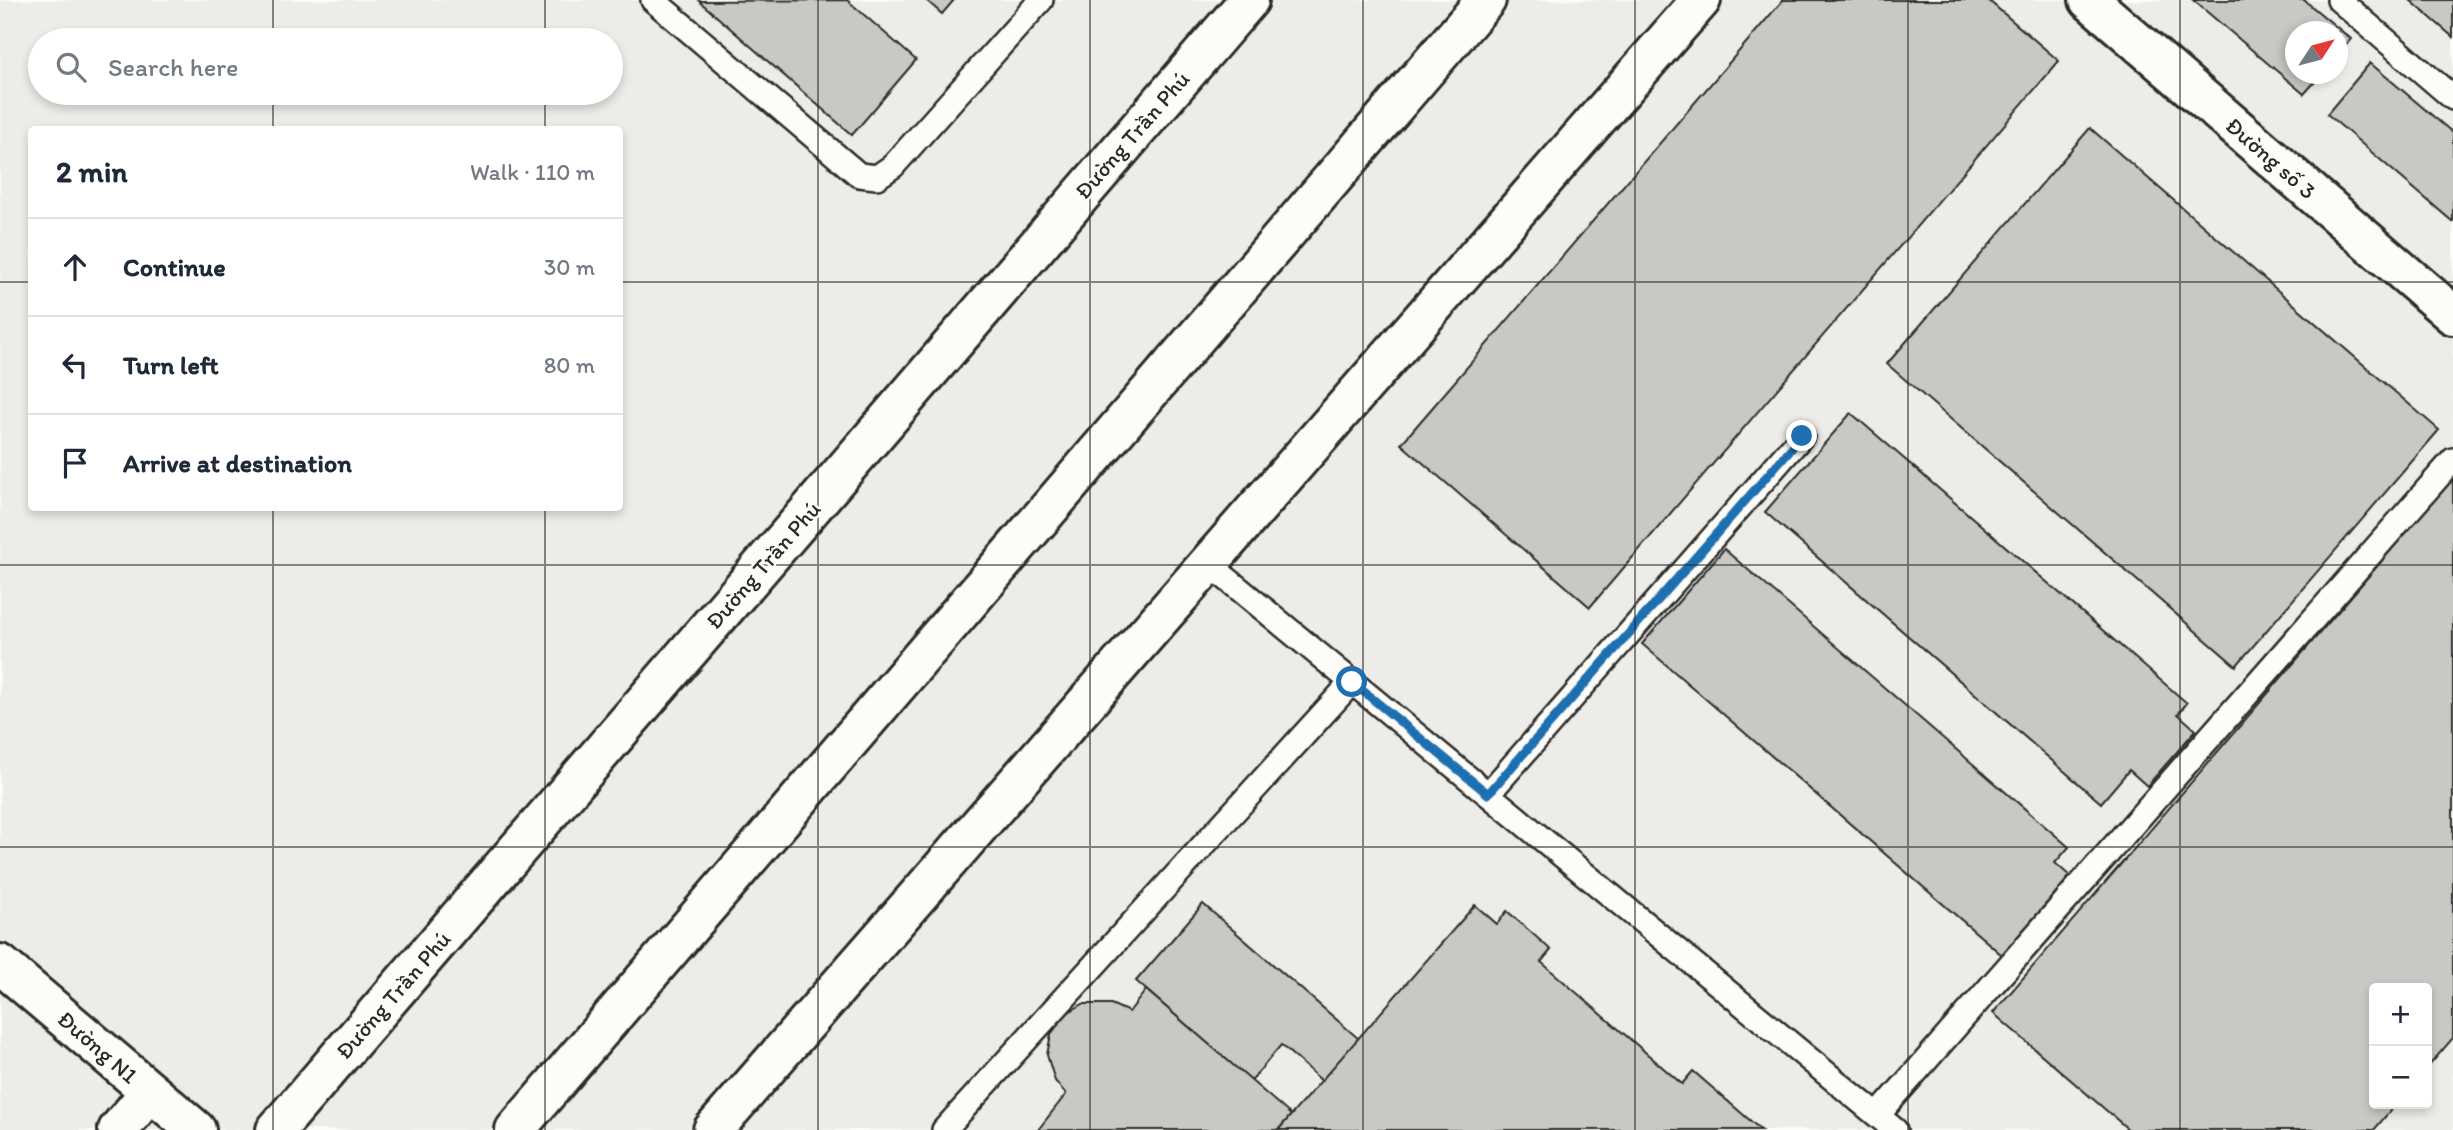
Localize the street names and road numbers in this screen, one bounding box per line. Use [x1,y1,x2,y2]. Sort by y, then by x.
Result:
street label: Đường Trần Phú [1069,65,1195,205]
street label: Đường số 3 [2220,111,2322,205]
street label: Đường Trần Phú [700,495,826,635]
street label: Đường Trần Phú [330,925,456,1065]
street label: Đường N1 [52,1005,144,1090]

